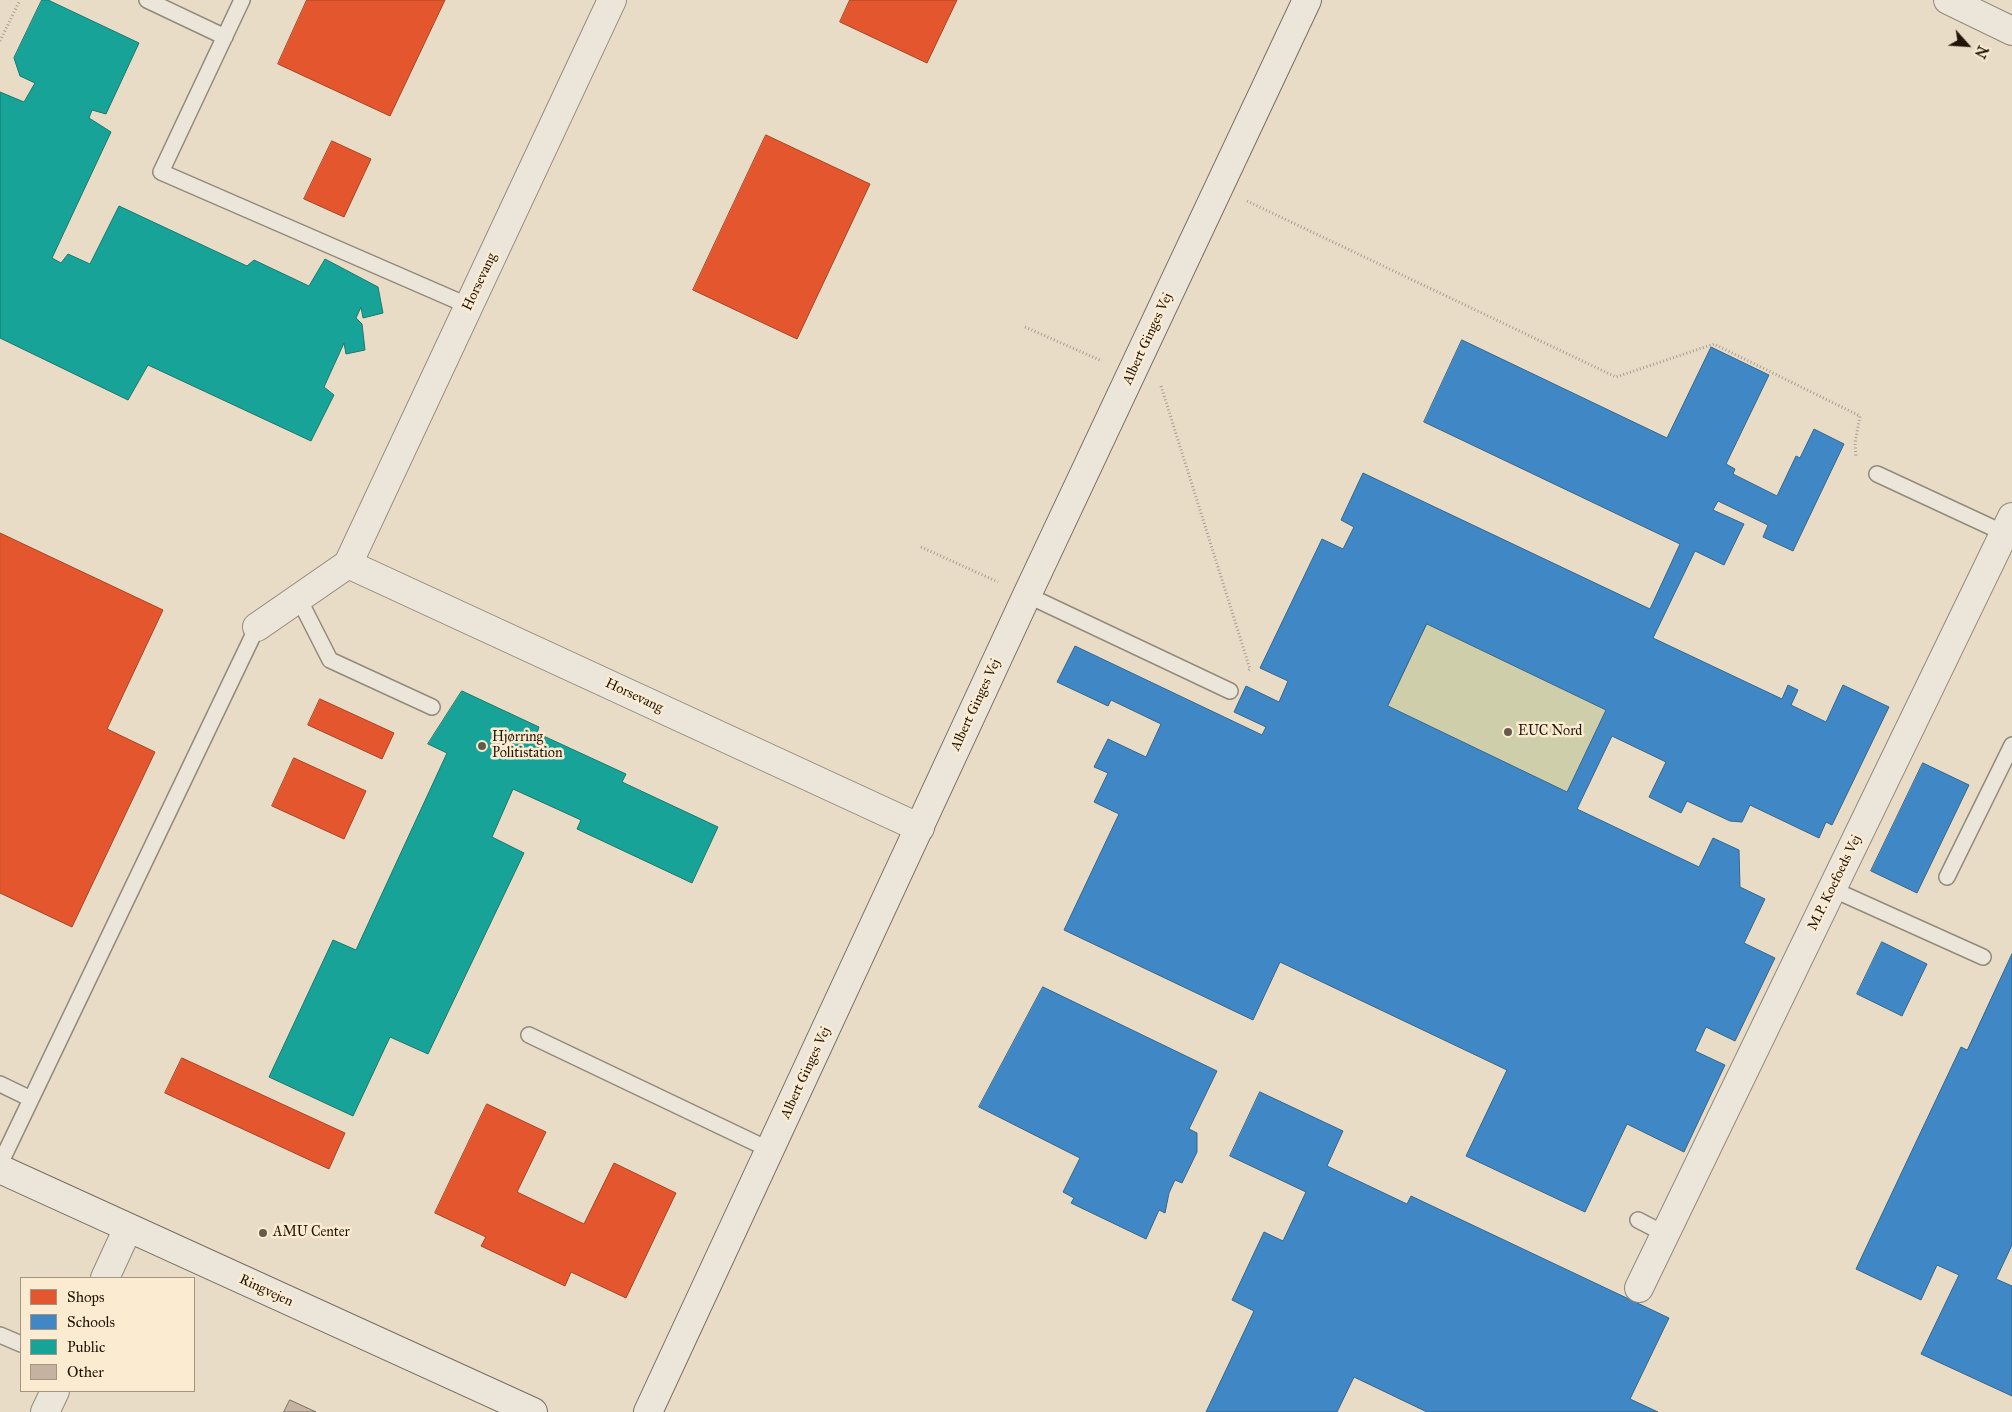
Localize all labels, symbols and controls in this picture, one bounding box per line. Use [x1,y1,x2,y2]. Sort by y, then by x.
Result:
north arrow [1942,20,1992,70]
text: N [1971,43,1991,61]
street label: Horsevang [459,250,501,314]
street label: Albert Ginges Vej [1119,291,1177,387]
street label: Albert Ginges Vej [947,657,1005,753]
street label: Horsevang [602,675,666,717]
place label: EUC Nord [1518,724,1582,740]
marker: EUC Nord [1502,726,1514,738]
place label: Hjørring Politistation [492,730,563,762]
marker: Hjørring Politistation [476,740,488,752]
street label: M.P. Koefoeds Vej [1805,833,1865,933]
street label: Albert Ginges Vej [777,1025,835,1121]
place label: AMU Center [273,1225,350,1241]
marker: AMU Center [257,1227,269,1239]
street label: Ringvejen [236,1271,296,1311]
legend [20,1277,195,1392]
text: Shops [67,1288,105,1306]
text: Schools [67,1313,115,1331]
text: Public [67,1338,105,1356]
text: Other [67,1363,104,1381]

